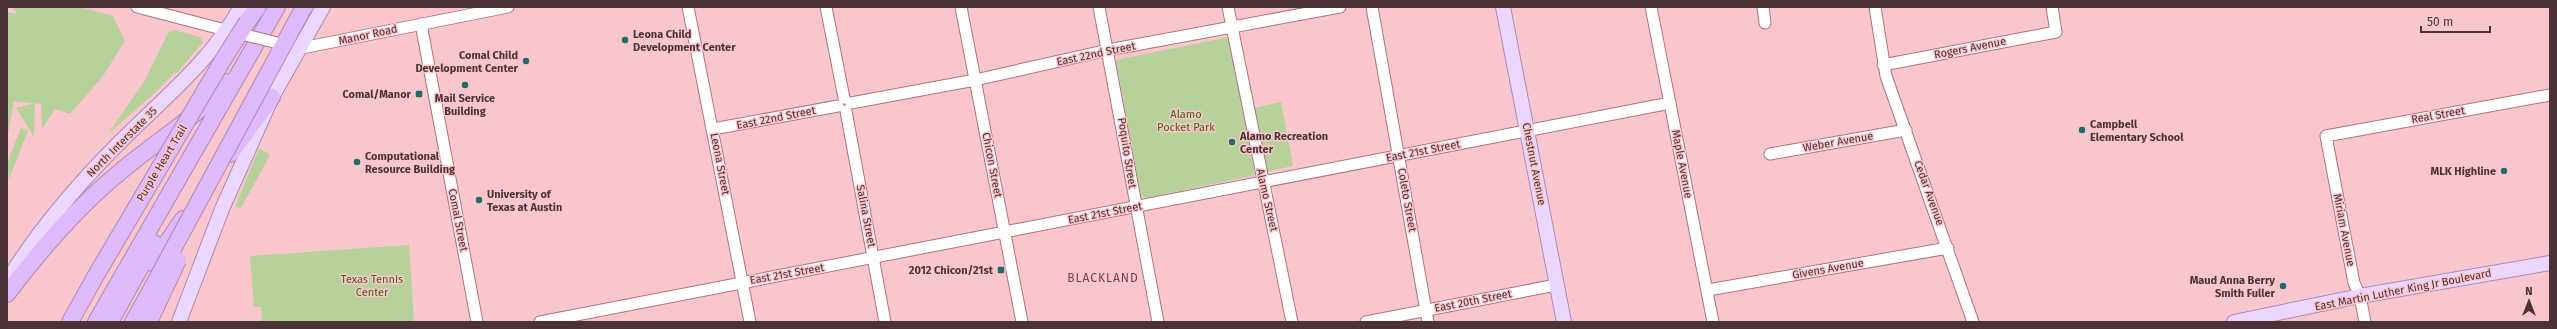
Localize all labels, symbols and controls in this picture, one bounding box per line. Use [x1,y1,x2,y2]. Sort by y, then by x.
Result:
scale bar [2421,8,2490,34]
text: 50 m [2427,15,2453,29]
street label: Manor Road [337,22,399,48]
place label: Leona Child Development Center [633,28,736,54]
marker: Leona Child Development Center [620,35,630,45]
street label: Rogers Avenue [1933,35,2007,61]
street label: East 22nd Street [1055,39,1137,69]
place label: Comal Child Development Center [415,49,519,75]
marker: Comal Child Development Center [521,56,531,66]
marker: Mail Service Building [460,80,470,90]
place label: Comal/Manor [342,88,412,101]
marker: Comal/Manor [414,89,424,99]
place label: Mail Service Building [435,92,495,118]
street label: North Interstate 35 [84,104,160,180]
street label: East 22nd Street [735,104,817,132]
street label: Real Street [2410,104,2466,126]
park label: Alamo Pocket Park [1157,108,1215,134]
street label: Poquito Street [1115,117,1139,189]
place label: Campbell Elementary School [2090,118,2184,144]
street label: Purple Heart Trail [134,122,190,204]
street label: Chestnut Avenue [1520,122,1548,206]
marker: Campbell Elementary School [2077,125,2087,135]
street label: Maple Avenue [1669,129,1695,199]
street label: Weber Avenue [1802,129,1874,155]
place label: Alamo Recreation Center [1239,130,1328,156]
street label: Chicon Street [979,131,1005,199]
street label: Leona Street [708,132,732,196]
marker: Alamo Recreation Center [1227,137,1237,147]
street label: East 21st Street [1385,137,1461,165]
place label: Computational Resource Building [365,150,456,176]
marker: Computational Resource Building [352,157,362,167]
street label: Cedar Avenue [1911,159,1947,227]
place label: MLK Highline [2431,165,2496,178]
marker: MLK Highline [2499,166,2509,176]
street label: Alamo Street [1253,167,1281,233]
street label: Coleto Street [1395,167,1419,233]
street label: Salina Street [854,184,878,248]
street label: Comal Street [446,188,470,253]
place label: University of Texas at Austin [487,188,562,214]
street label: Miriam Avenue [2331,193,2357,267]
marker: University of Texas at Austin [474,195,484,205]
street label: East 21st Street [1067,199,1143,227]
street label: Givens Avenue [1791,256,1865,282]
street label: East 21st Street [749,261,825,287]
place label: 2012 Chicon/21st [909,264,994,277]
marker: 2012 Chicon/21st [996,265,1006,275]
street label: East Martin Luther King Jr Boulevard [2314,266,2492,314]
district label: BLACKLAND [1067,271,1139,285]
park label: Texas Tennis Center [341,273,403,299]
place label: Maud Anna Berry Smith Fuller [2190,274,2276,300]
marker: Maud Anna Berry Smith Fuller [2278,281,2288,291]
north arrow [2509,281,2549,321]
text: N [2525,285,2533,298]
street label: East 20th Street [1433,287,1513,315]

